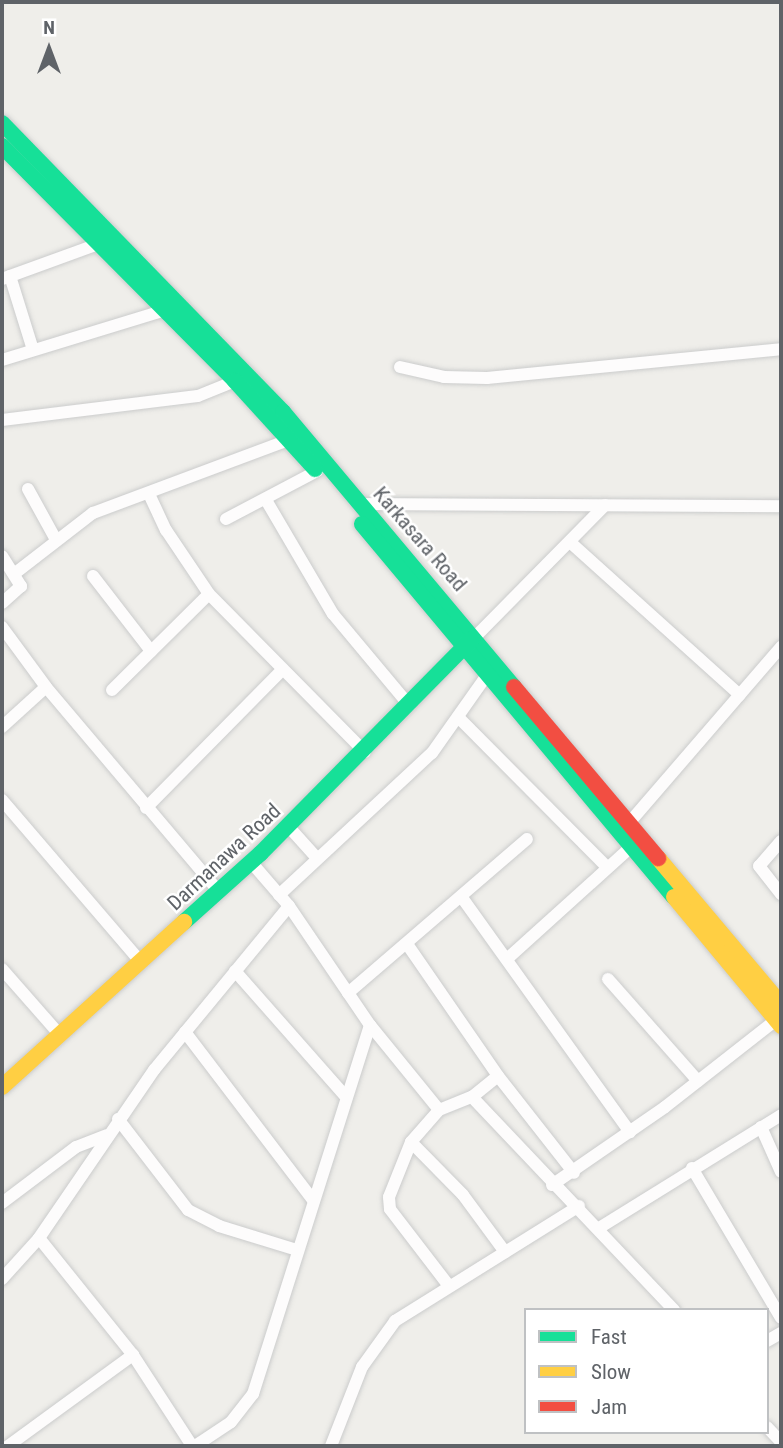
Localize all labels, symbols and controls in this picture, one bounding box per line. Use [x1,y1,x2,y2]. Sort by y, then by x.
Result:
north arrow [14,14,84,84]
text: N [43,16,55,39]
street label: Karkasara Road [368,482,472,596]
street label: Darmanawa Road [162,798,286,916]
legend [524,1308,769,1434]
text: Fast [591,1325,627,1349]
text: Slow [591,1360,631,1384]
text: Jam [591,1395,627,1419]

